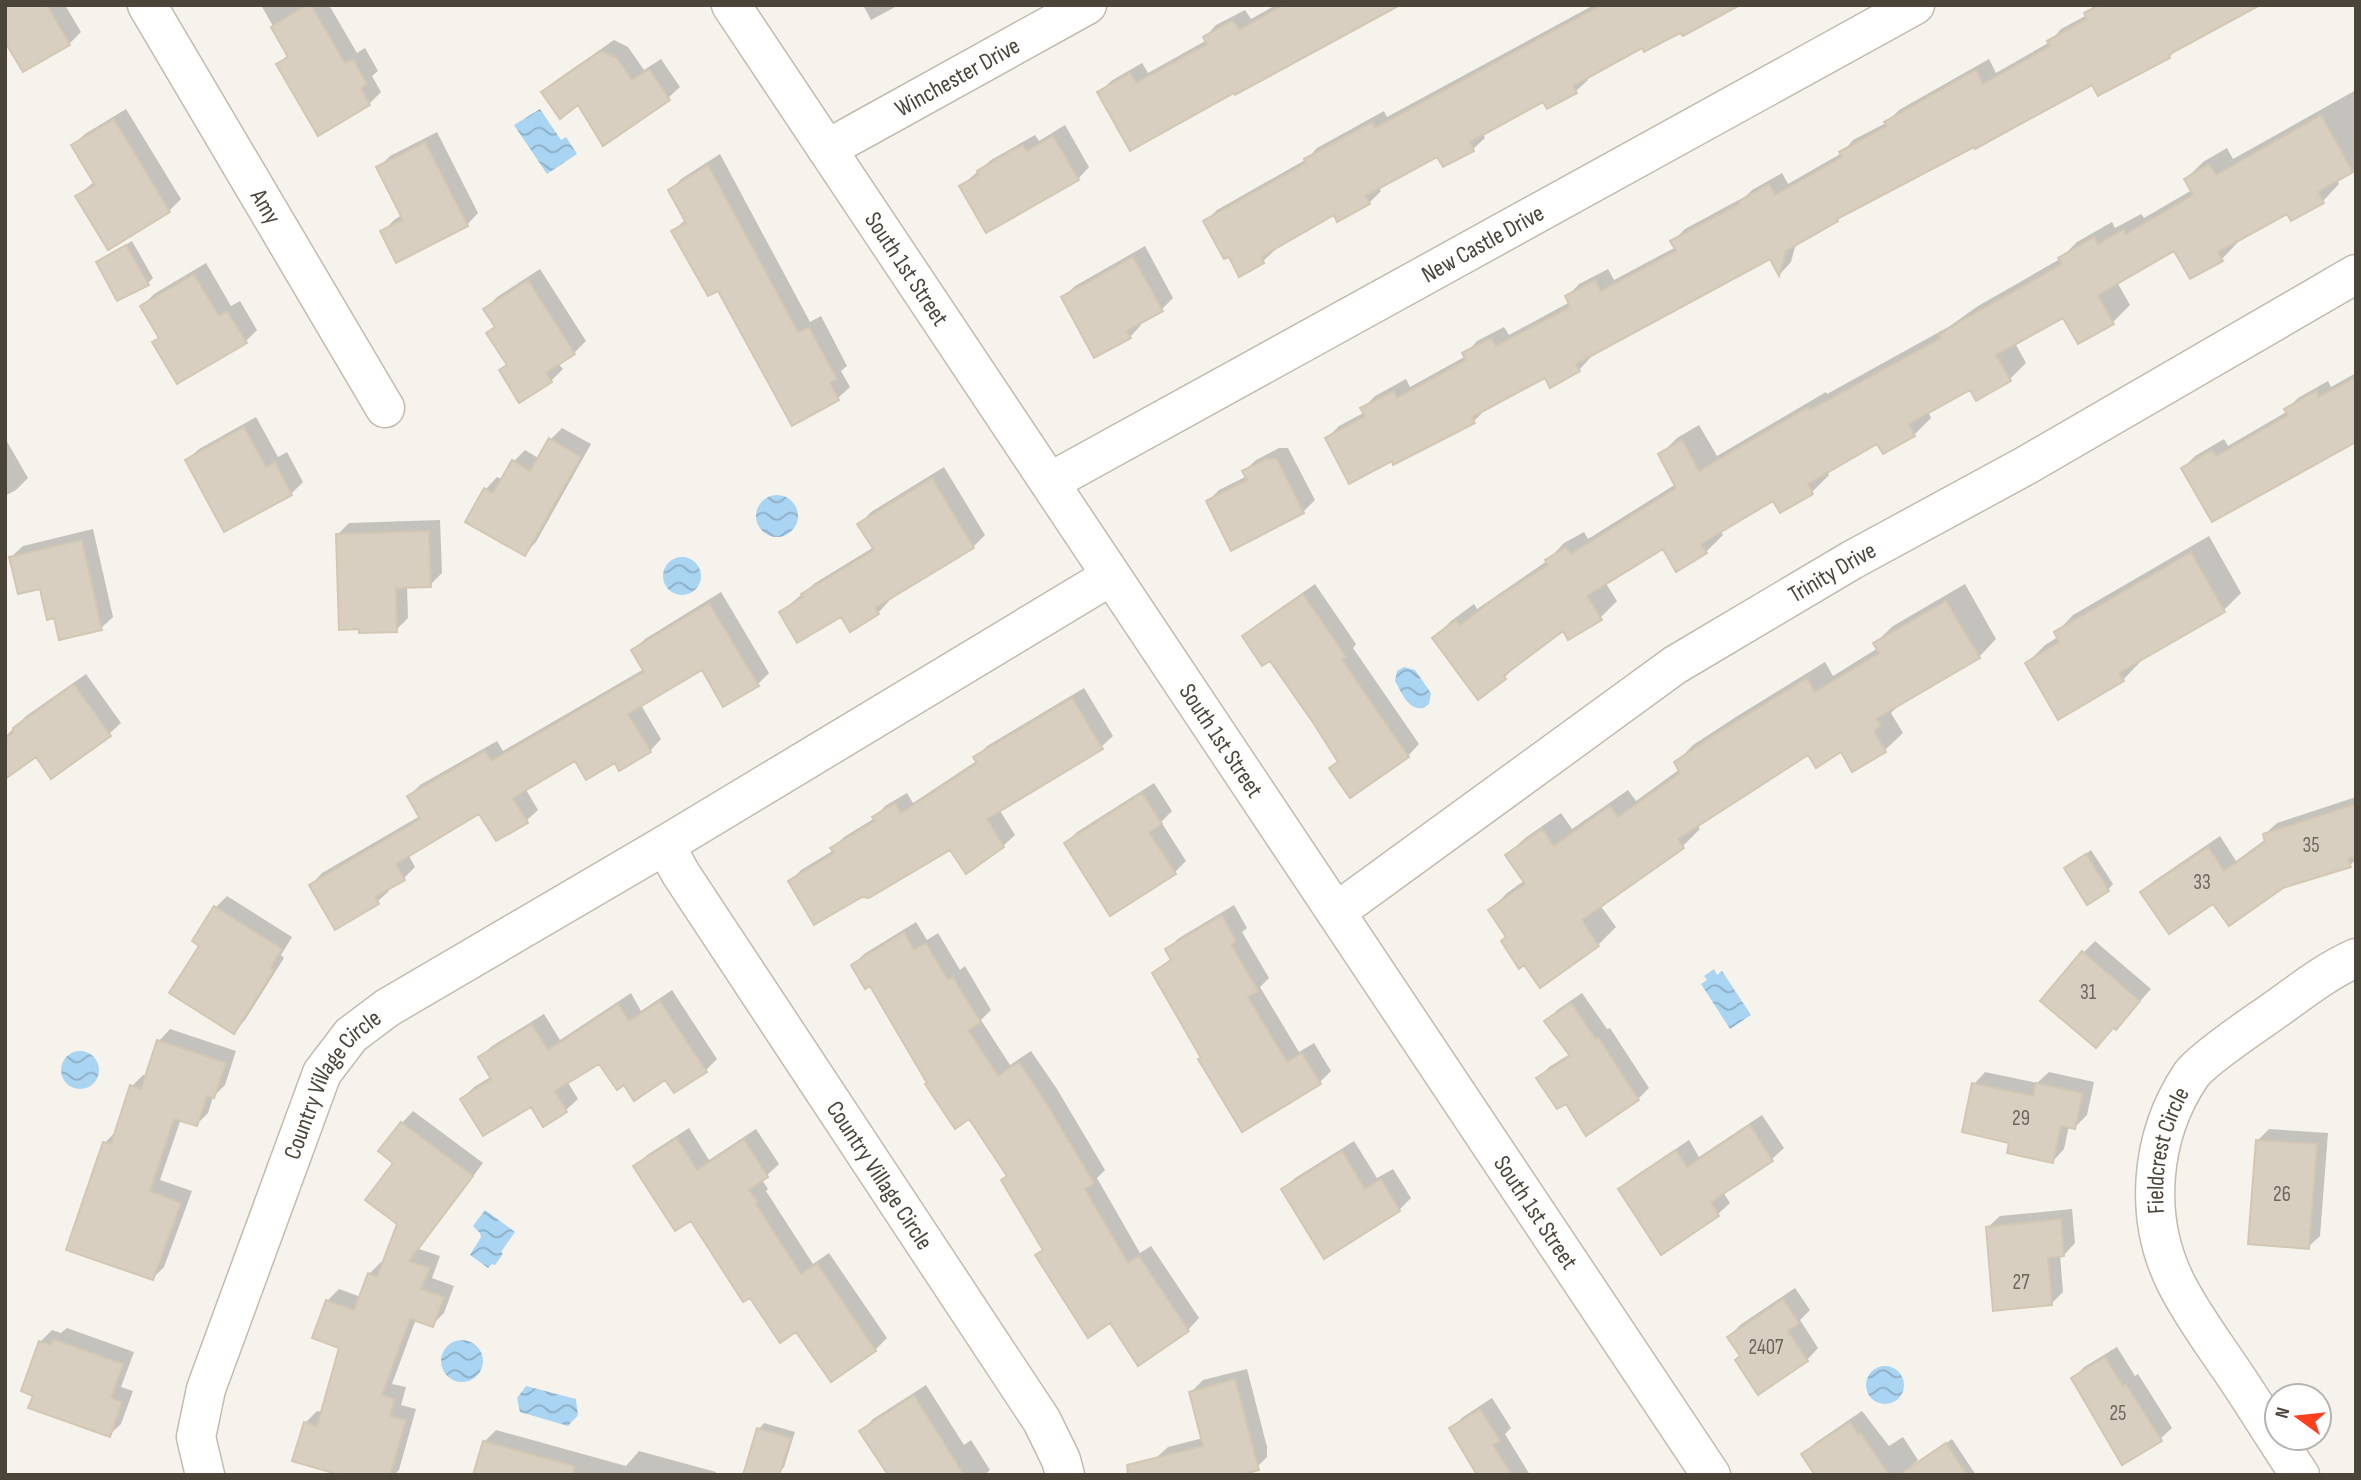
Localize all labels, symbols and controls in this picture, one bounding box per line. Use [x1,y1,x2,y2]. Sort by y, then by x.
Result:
street label: Winchester Drive [890,31,1025,123]
street label: Amy [244,183,287,229]
street label: New Castle Drive [1417,198,1549,289]
street label: South 1st Street [858,207,955,331]
street label: Trinity Drive [1783,536,1881,609]
street label: South 1st Street [1173,678,1269,803]
house number: 35 [2302,833,2320,858]
house number: 33 [2193,870,2211,895]
house number: 31 [2080,980,2097,1005]
street label: Country Village Circle [278,1004,387,1163]
street label: Fieldcrest Circle [2141,1082,2196,1215]
street label: Country Village Circle [820,1096,939,1255]
house number: 29 [2012,1106,2030,1131]
street label: South 1st Street [1487,1150,1584,1275]
house number: 26 [2273,1182,2291,1207]
house number: 27 [2012,1270,2030,1295]
house number: 2407 [1748,1335,1784,1360]
north arrow [2263,1382,2333,1452]
house number: 25 [2109,1401,2127,1426]
text: N [2271,1405,2295,1421]

